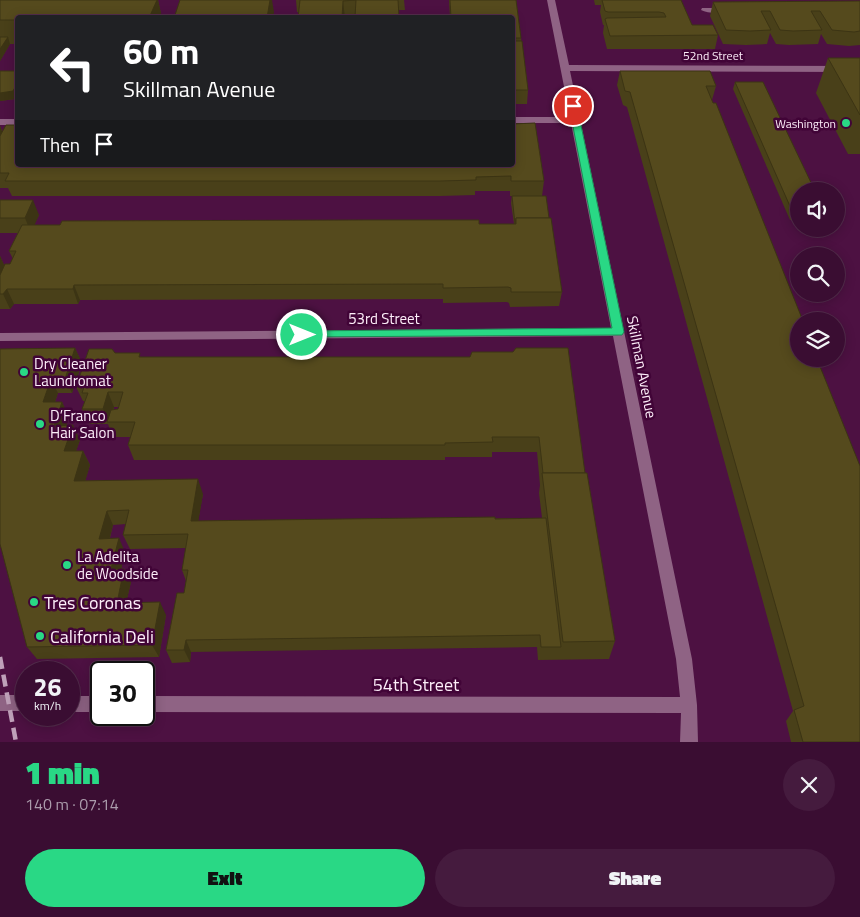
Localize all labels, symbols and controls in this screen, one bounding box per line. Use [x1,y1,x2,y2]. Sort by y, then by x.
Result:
text: 60 m [123,24,199,78]
icon: left [40,35,105,100]
street label: 52nd Street [683,46,744,65]
text: Skillman Avenue [123,72,275,106]
pin [552,85,594,127]
icon: arrive [559,92,587,120]
place label: Washington [775,114,836,133]
marker: Washington [840,117,852,129]
text: Then [40,130,80,159]
icon: arrive [90,130,118,158]
map controls [790,182,845,367]
button: sound [790,182,845,237]
button: search [790,247,845,302]
street label: 53rd Street [348,307,421,330]
position arrow [275,308,327,360]
button: layers [790,312,845,367]
street label: Skillman Avenue [621,314,663,420]
place label: Dry Cleaner Laundromat [34,352,112,392]
marker: Dry Cleaner Laundromat [18,366,30,378]
place label: D’Franco Hair Salon [50,404,115,444]
marker: D’Franco Hair Salon [34,418,46,430]
place label: La Adelita de Woodside [77,545,158,585]
marker: La Adelita de Woodside [61,559,73,571]
place label: Tres Coronas [44,589,141,616]
marker: Tres Coronas [28,596,40,608]
place label: California Deli [50,623,154,650]
marker: California Deli [34,630,46,642]
speed limit sign: 30 [90,661,155,726]
text: 26 [33,668,62,706]
street label: 54th Street [373,671,460,698]
text: km/h [34,696,61,715]
text: 1 min [25,750,100,796]
button: close [783,759,835,811]
text: 140 m · 07:14 [25,792,119,816]
button: Exit [25,849,425,907]
button: Share [435,849,835,907]

